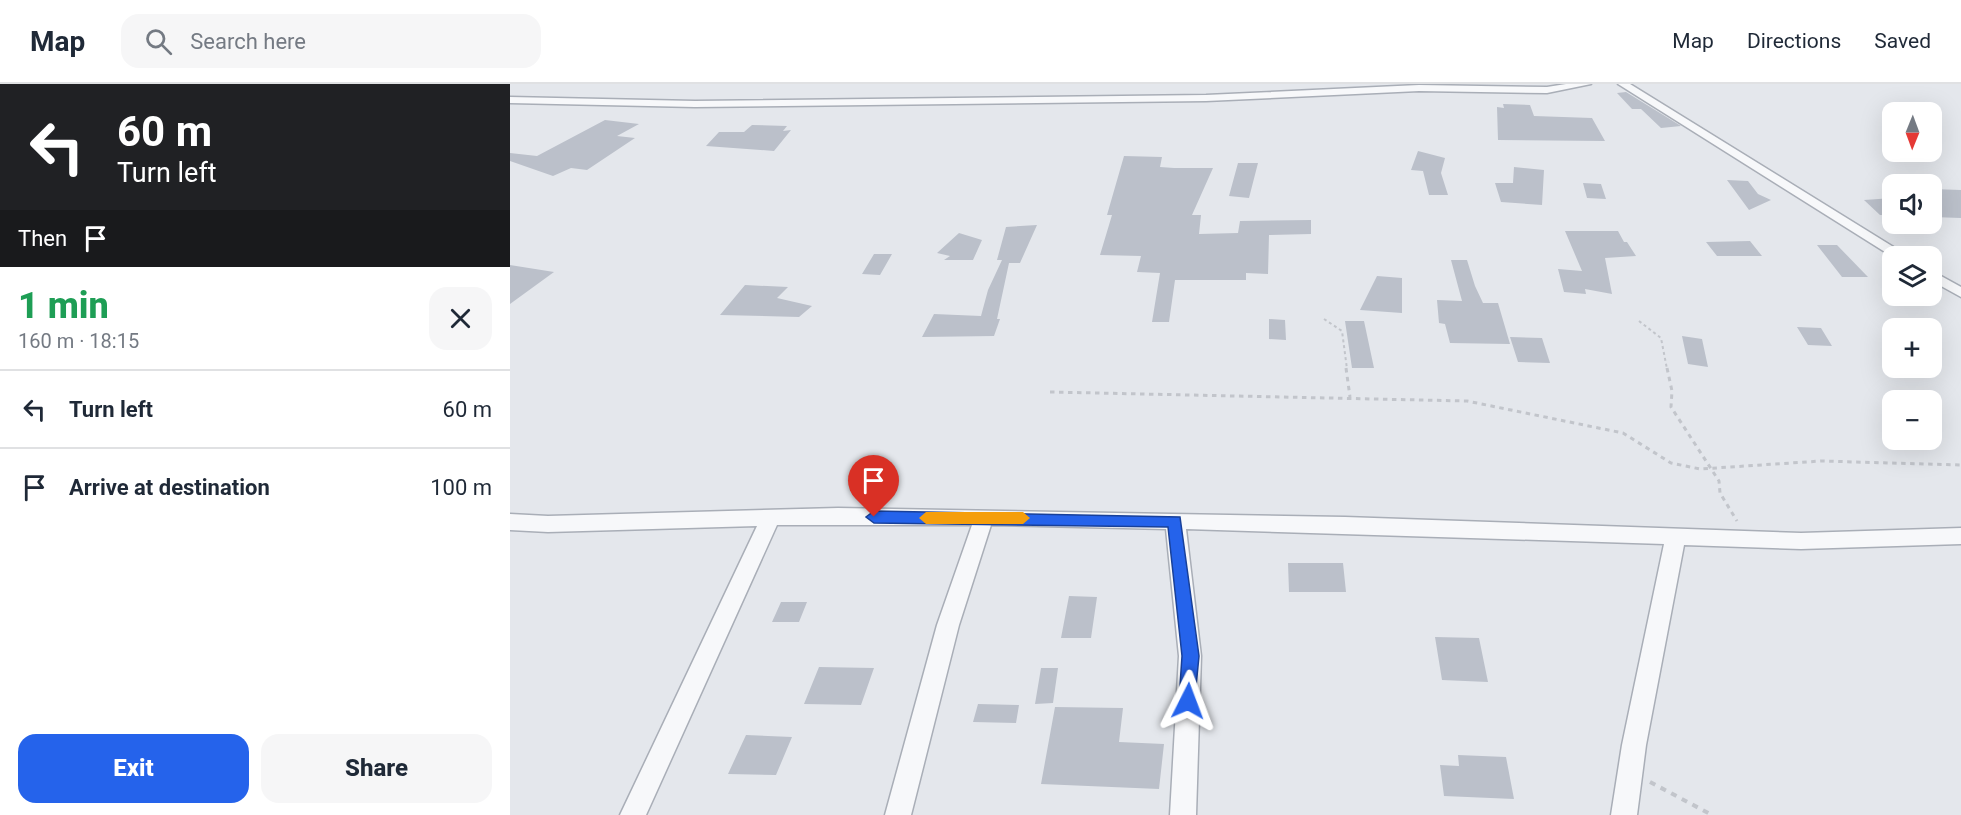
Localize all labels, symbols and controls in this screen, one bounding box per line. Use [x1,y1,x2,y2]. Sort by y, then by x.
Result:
search box [121,14,541,68]
text: Map [30,25,85,58]
icon: search [142,25,175,58]
text: Search here [190,29,306,54]
text: Map [1672,29,1714,53]
text: Directions [1747,29,1841,53]
text: Saved [1874,29,1931,53]
north arrow [1882,102,1942,162]
map controls [1882,102,1942,450]
text: 60 m [117,107,212,156]
icon: left [18,108,96,186]
text: Turn left [117,157,217,189]
button: sound [1882,174,1942,234]
icon: arrive [79,222,112,255]
text: Then [18,226,67,251]
button: layers [1882,246,1942,306]
text: 1 min [18,285,109,327]
button: close [429,287,492,350]
button: + [1882,318,1942,378]
text: 160 m · 18:15 [18,329,139,353]
button: − [1882,390,1942,450]
icon: left [18,393,51,426]
text: Turn left [69,397,153,422]
text: 60 m [443,397,492,422]
pin [848,455,899,517]
icon: arrive [857,464,890,497]
icon: arrive [18,471,51,504]
text: Arrive at destination [69,475,270,500]
text: 100 m [430,475,492,500]
position arrow [1156,669,1220,733]
button: Exit [18,734,249,803]
button: Share [261,734,492,803]

